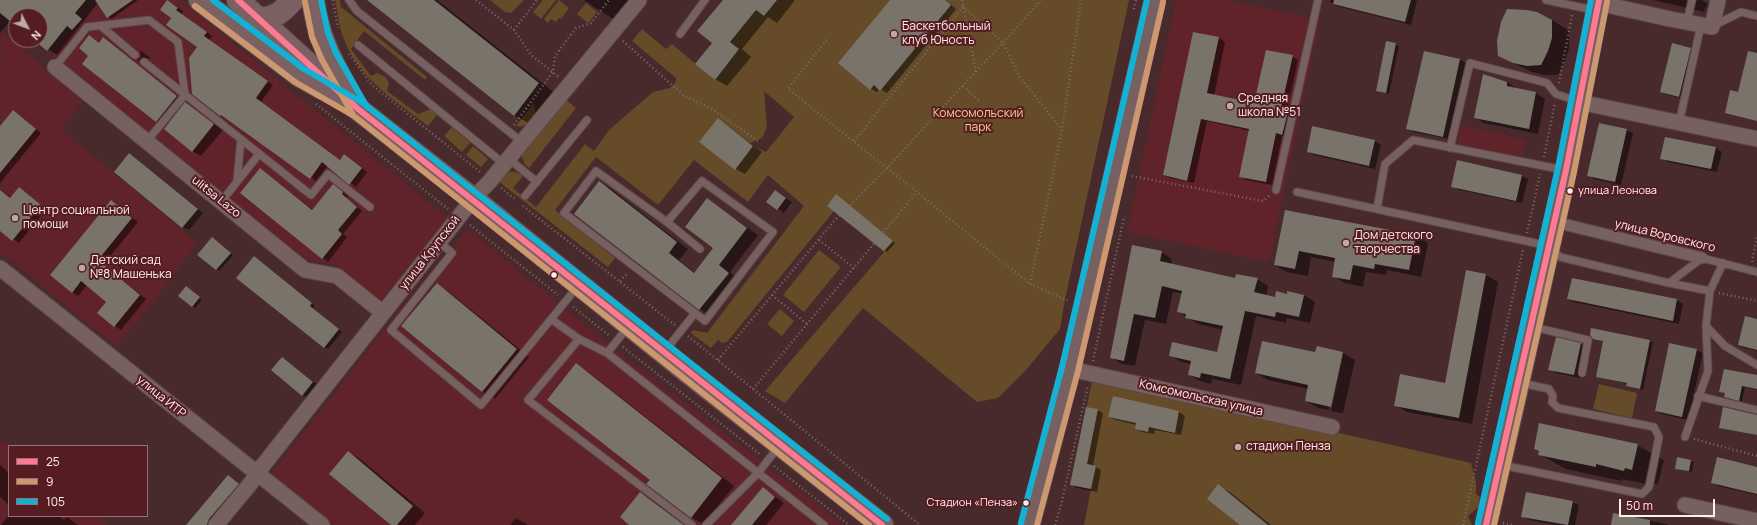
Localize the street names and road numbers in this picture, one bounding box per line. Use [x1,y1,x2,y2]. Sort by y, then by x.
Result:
street label: ulitsa Lazo [189,173,243,221]
street label: улица Крупской [397,213,463,293]
street label: улица Воровского [1613,216,1717,256]
street label: улица ИТР [134,373,188,421]
street label: Комсомольская улица [1138,377,1264,419]

